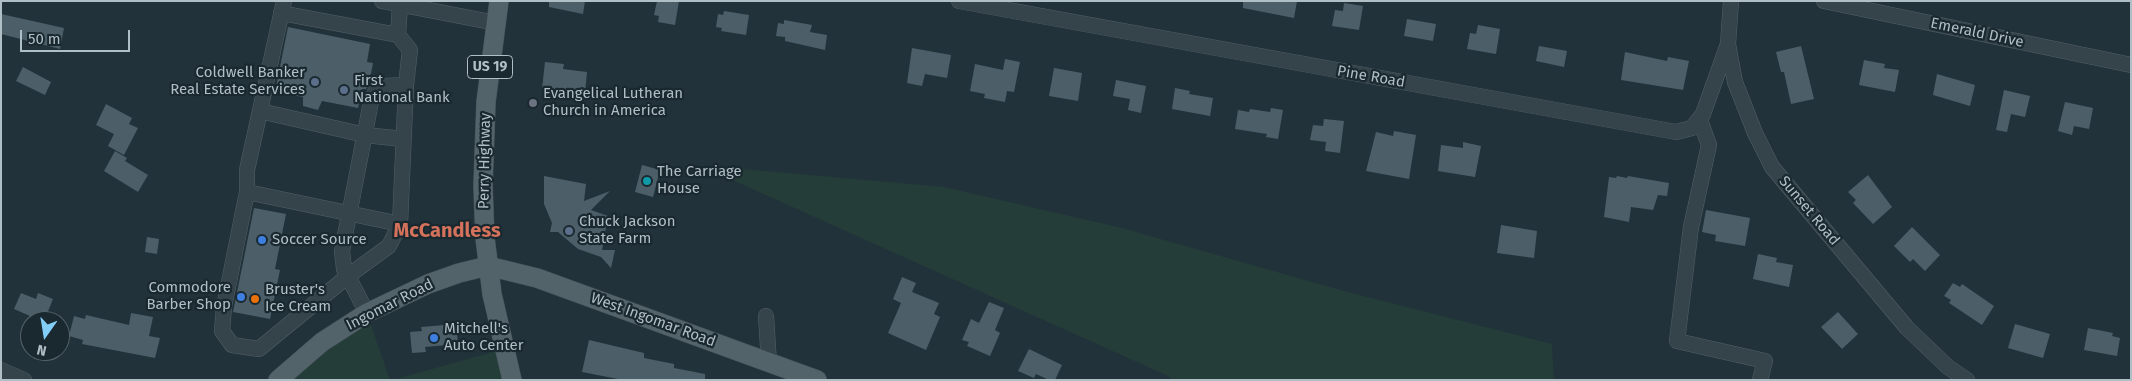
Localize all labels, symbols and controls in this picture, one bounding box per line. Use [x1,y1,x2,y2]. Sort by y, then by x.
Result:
street label: Emerald Drive [1929,14,2025,52]
scale bar [22,20,132,52]
text: 50 m [28,30,61,48]
road number: US 19 [468,56,512,78]
street label: Pine Road [1336,62,1406,92]
place label: Coldwell Banker Real Estate Services [170,64,305,99]
place label: First National Bank [354,72,450,107]
marker: Coldwell Banker Real Estate Services [309,76,321,88]
marker: First National Bank [338,84,350,96]
place label: Evangelical Lutheran Church in America [543,85,683,120]
marker: Evangelical Lutheran Church in America [527,97,539,109]
street label: Perry Highway [475,113,495,209]
place label: The Carriage House [657,163,742,198]
street label: Sunset Road [1775,173,1843,249]
marker: The Carriage House [641,175,653,187]
place label: Chuck Jackson State Farm [579,213,676,248]
district label: McCandless [393,219,501,243]
marker: Chuck Jackson State Farm [563,225,575,237]
place label: Soccer Source [272,231,367,249]
marker: Soccer Source [256,234,268,246]
street label: Ingomar Road [344,275,436,335]
place label: Commodore Barber Shop [146,279,231,314]
place label: Bruster's Ice Cream [265,281,331,316]
street label: West Ingomar Road [588,289,718,351]
marker: Commodore Barber Shop [235,291,247,303]
marker: Bruster's Ice Cream [249,293,261,305]
north arrow [20,311,70,361]
place label: Mitchell's Auto Center [444,320,523,355]
marker: Mitchell's Auto Center [428,332,440,344]
text: N [35,341,48,359]

